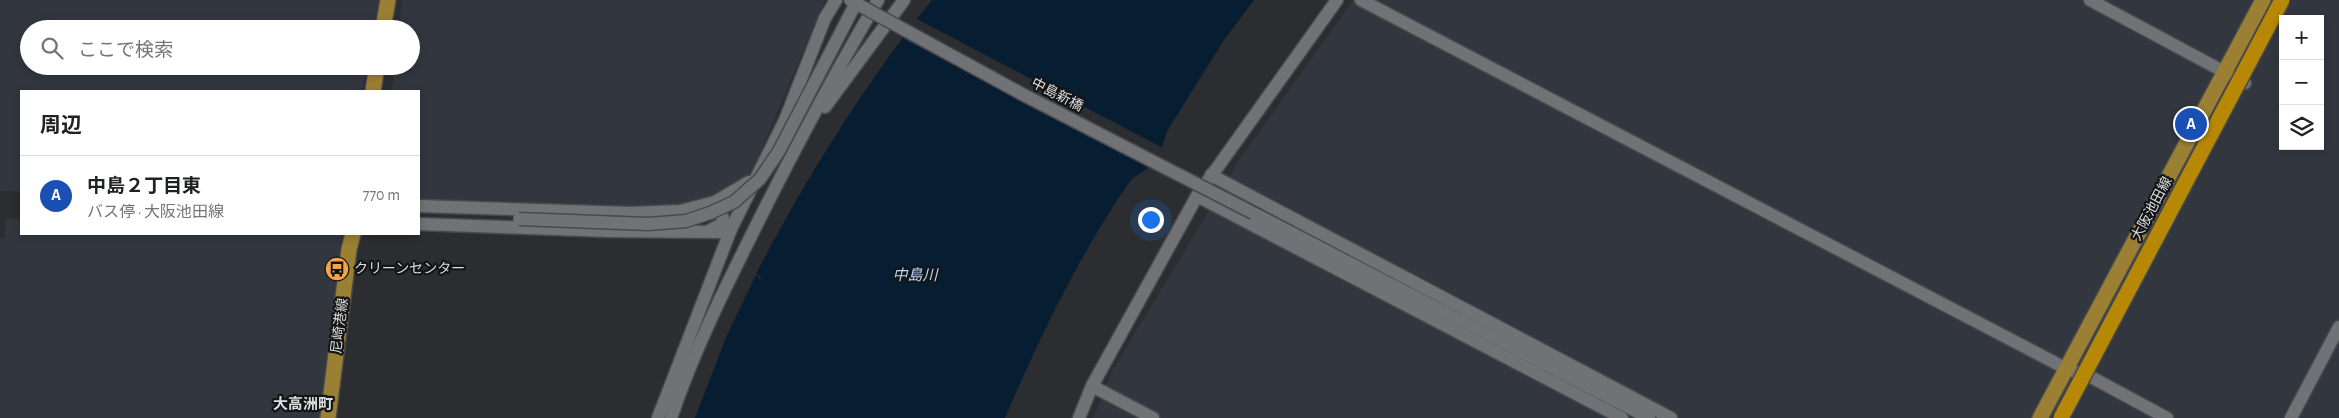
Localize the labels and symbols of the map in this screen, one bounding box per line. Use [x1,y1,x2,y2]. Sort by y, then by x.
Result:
street label: 中島新橋 [1029,75,1086,114]
pin: A [2175,105,2207,143]
street label: 大阪池田線 [2129,174,2175,243]
your location [1138,207,1164,233]
bus stop icon: クリーンセンター [324,256,350,282]
place label: クリーンセンター [354,261,465,276]
water label: 中島川 [892,267,939,283]
street label: 尼崎港線 [329,297,350,355]
district label: 大高洲町 [273,396,333,412]

